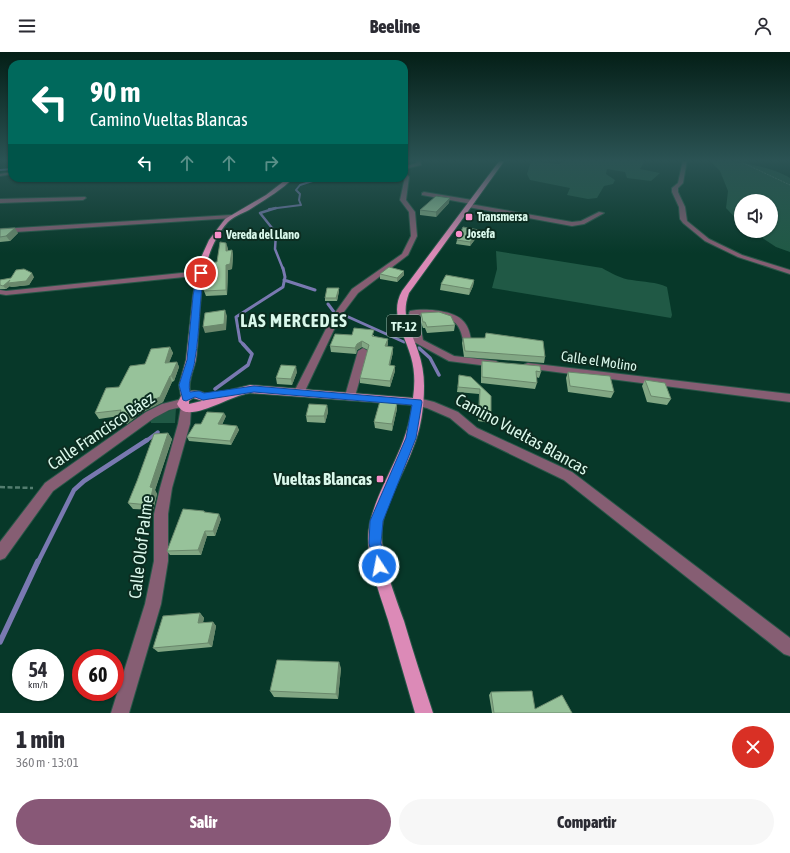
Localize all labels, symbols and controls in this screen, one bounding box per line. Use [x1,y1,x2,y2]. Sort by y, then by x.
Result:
icon: menu [16,15,38,37]
icon: person [752,15,774,37]
text: Beeline [370,16,420,37]
icon: left [24,76,76,128]
text: 90 m [90,76,140,108]
text: Camino Vueltas Blancas [90,109,248,130]
icon: left [134,152,156,174]
icon: ahead [176,152,198,174]
icon: ahead [218,152,240,174]
icon: right [260,152,282,174]
map controls [734,194,778,238]
button: sound [734,194,778,238]
place label: Transmersa [477,210,528,224]
marker: Transmersa [464,212,474,222]
place label: Josefa [466,227,495,241]
place label: Vereda del Llano [225,228,300,242]
marker: Josefa [454,229,464,239]
marker: Vereda del Llano [213,230,223,240]
pin [184,256,218,290]
icon: arrive [190,262,212,284]
district label: LAS MERCEDES [240,310,348,331]
road number: TF-12 [387,315,421,337]
street label: Calle el Molino [560,348,638,374]
street label: Calle Francisco Báez [44,388,158,474]
street label: Camino Vueltas Blancas [452,389,592,479]
place label: Vueltas Blancas [272,469,372,489]
marker: Vueltas Blancas [375,474,385,484]
street label: Calle Olof Palme [125,494,157,600]
position arrow [358,545,400,587]
speed limit sign: 60 [72,649,124,701]
text: 54 [29,658,47,681]
text: km/h [28,679,48,690]
text: 1 min [16,726,65,753]
button: close [732,726,774,768]
text: 360 m · 13:01 [16,755,79,770]
button: Salir [16,799,391,845]
button: Compartir [399,799,774,845]

